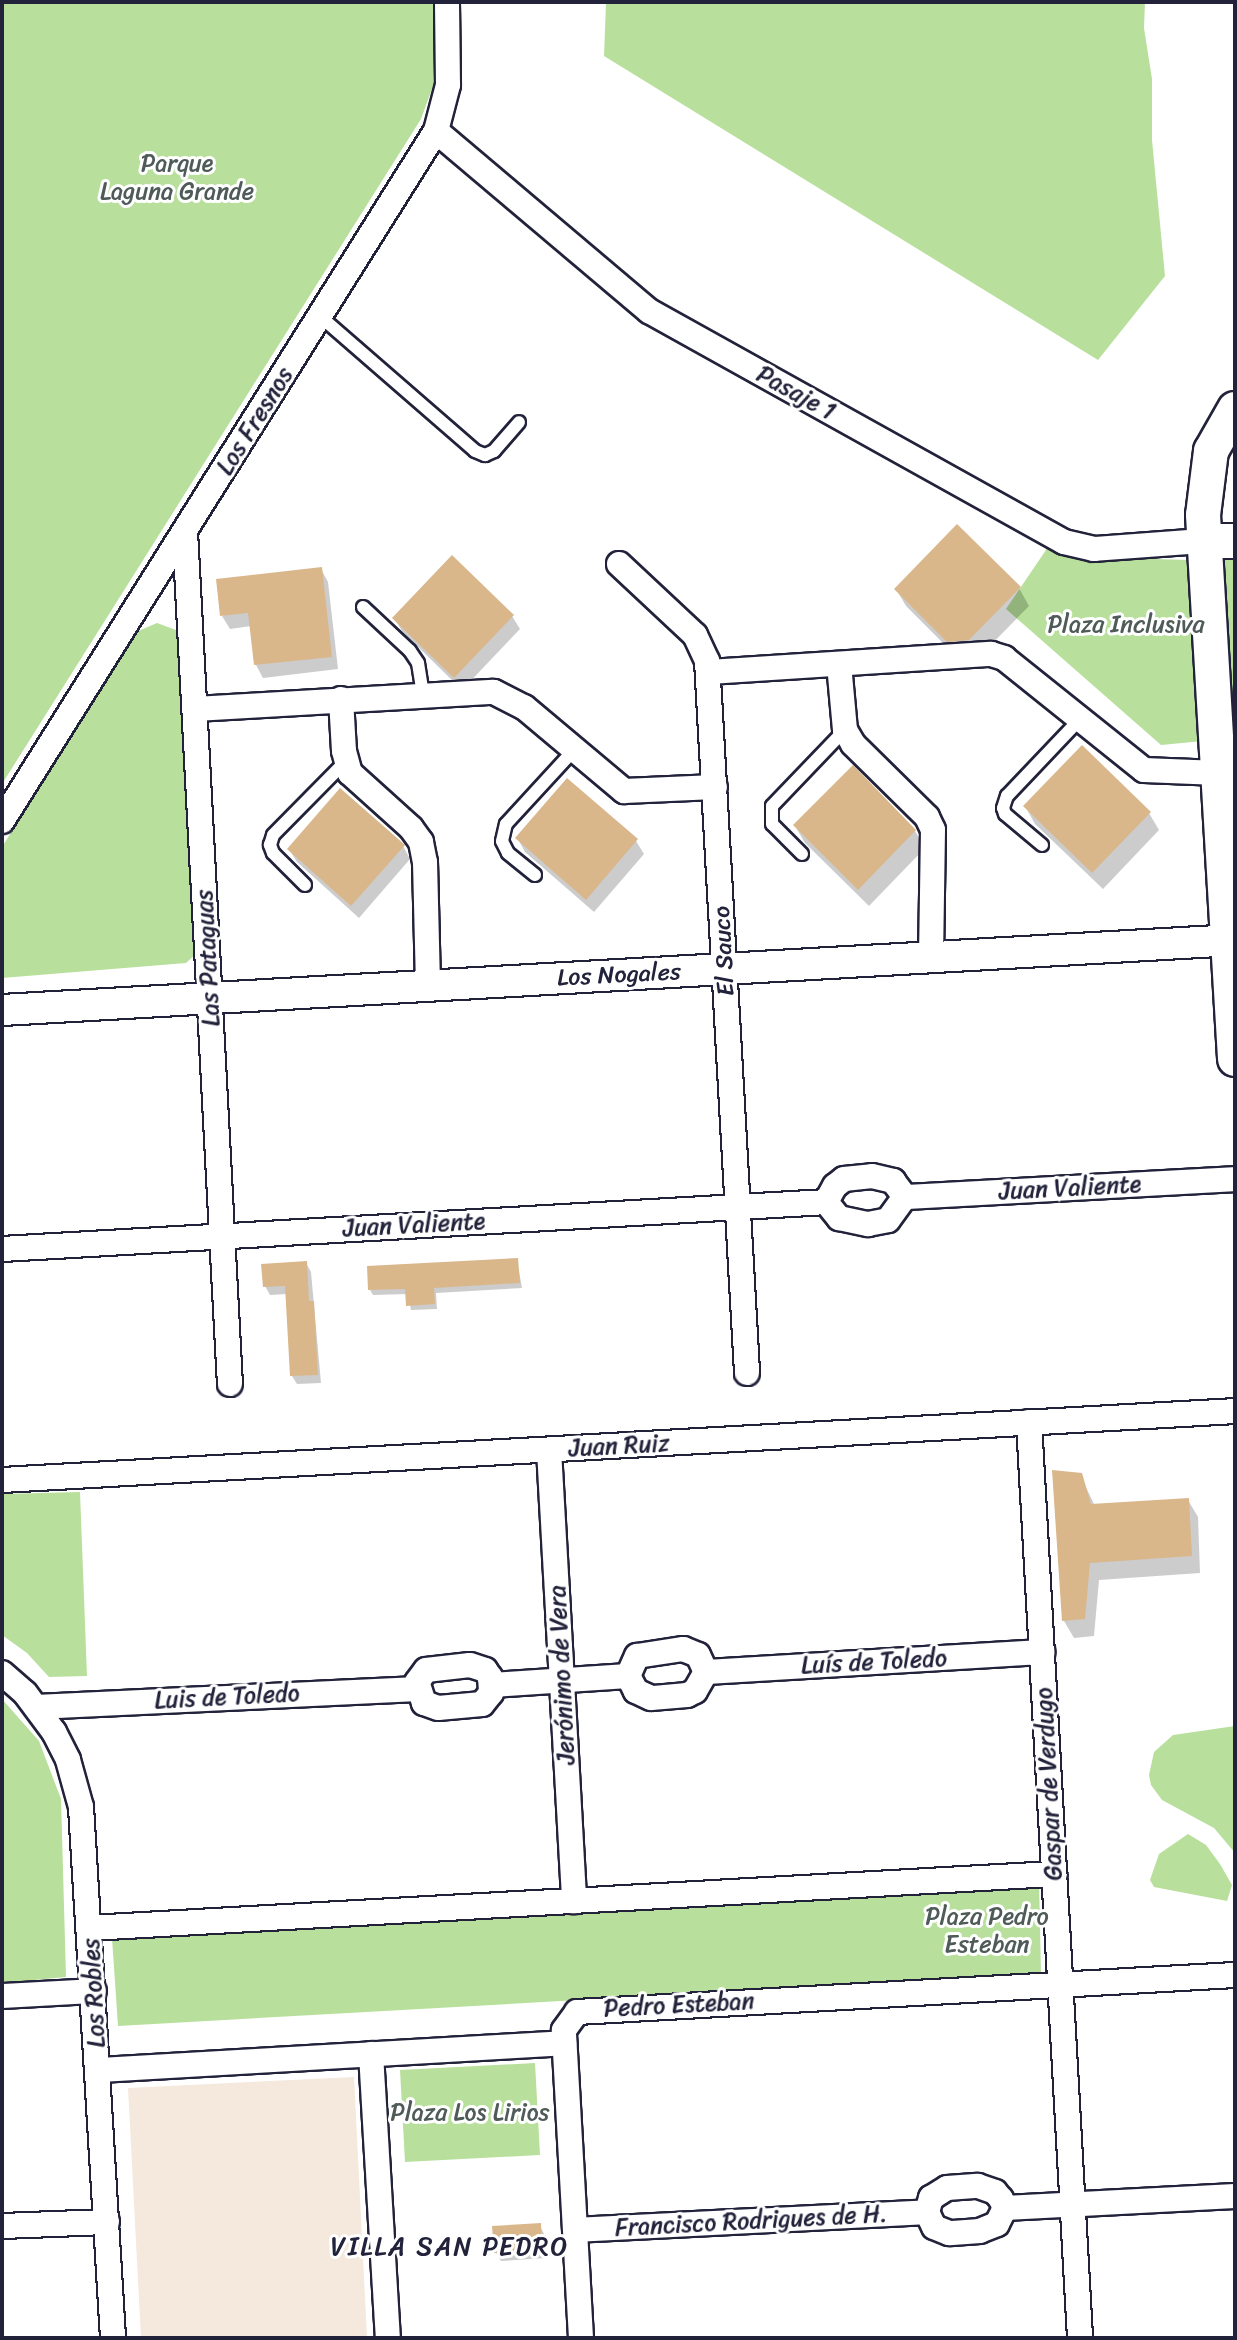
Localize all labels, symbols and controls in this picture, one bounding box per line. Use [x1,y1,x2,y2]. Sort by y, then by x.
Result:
park label: Parque Laguna Grande [100,150,254,206]
street label: Pasaje 1 [752,360,840,426]
street label: Los Fresnos [210,361,300,481]
park label: Plaza Inclusiva [1047,611,1205,639]
street label: Las Pataguas [190,889,226,1027]
street label: El Sauco [707,905,741,997]
street label: Los Nogales [557,957,681,993]
street label: Juan Valiente [999,1170,1141,1206]
street label: Juan Valiente [343,1207,485,1243]
street label: Juan Ruiz [568,1429,670,1463]
street label: Jerónimo de Vera [543,1585,581,1765]
street label: Luís de Toledo [800,1644,948,1680]
street label: Luis de Toledo [153,1679,301,1715]
street label: Gaspar de Verdugo [1030,1686,1068,1882]
park label: Plaza Pedro Esteban [925,1903,1049,1959]
street label: Los Robles [77,1938,111,2048]
street label: Pedro Esteban [602,1987,756,2023]
park label: Plaza Los Lirios [390,2099,550,2127]
street label: Francisco Rodrigues de H. [614,2199,888,2243]
district label: VILLA SAN PEDRO [331,2231,569,2263]

